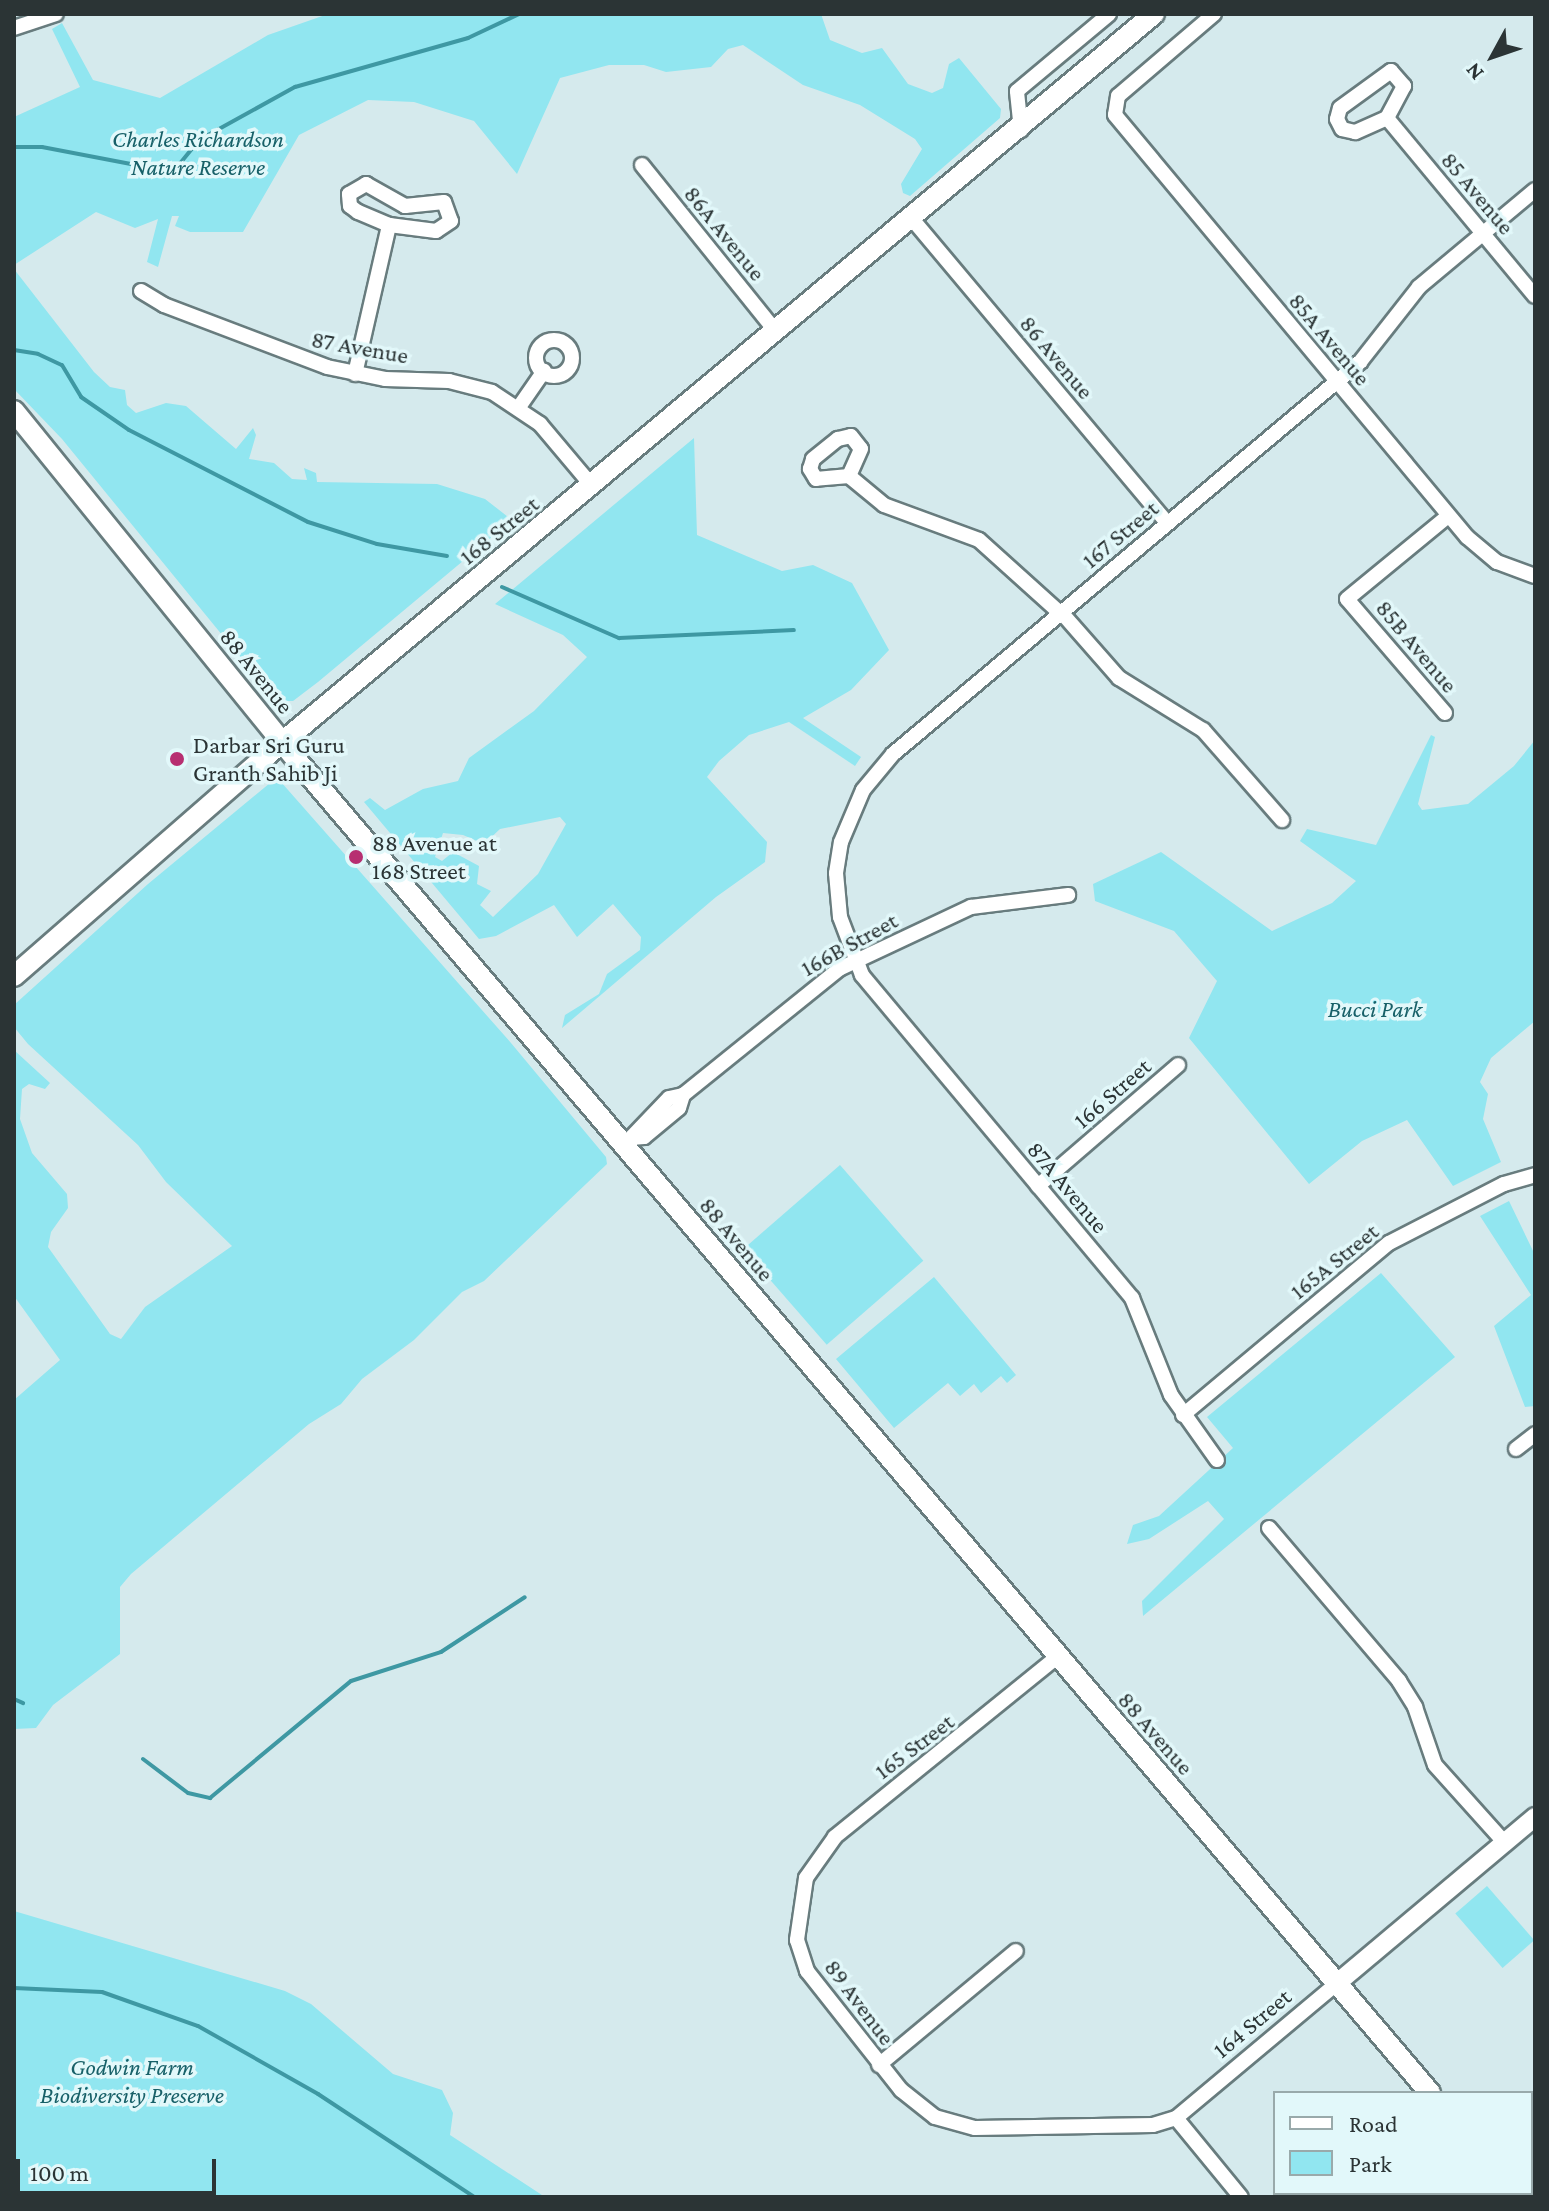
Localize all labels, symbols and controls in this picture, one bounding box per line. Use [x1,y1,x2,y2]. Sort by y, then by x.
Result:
north arrow [1453,16,1533,96]
text: N [1460,58,1489,86]
park label: Charles Richardson Nature Reserve [112,125,284,181]
street label: 85 Avenue [1435,146,1521,240]
street label: 86A Avenue [678,180,772,286]
street label: 85A Avenue [1283,287,1377,391]
street label: 86 Avenue [1014,309,1100,405]
street label: 87 Avenue [309,324,411,370]
street label: 168 Street [453,489,545,571]
street label: 167 Street [1076,494,1164,574]
street label: 85B Avenue [1370,594,1464,698]
street label: 88 Avenue [214,623,300,719]
place label: Darbar Sri Guru Granth Sahib Ji [193,731,345,787]
marker: Darbar Sri Guru Granth Sahib Ji [168,750,186,768]
place label: 88 Avenue at 168 Street [372,829,497,885]
marker: 88 Avenue at 168 Street [347,848,365,866]
street label: 166B Street [796,906,902,982]
park label: Bucci Park [1328,995,1422,1023]
street label: 166 Street [1067,1052,1157,1134]
street label: 87A Avenue [1021,1135,1115,1239]
street label: 88 Avenue [694,1191,780,1287]
street label: 165A Street [1284,1217,1384,1305]
street label: 88 Avenue [1112,1685,1200,1781]
street label: 165 Street [869,1707,959,1785]
street label: 89 Avenue [818,1953,902,2051]
street label: 164 Street [1207,1982,1297,2064]
park label: Godwin Farm Biodiversity Preserve [40,2053,224,2109]
legend [1273,2091,1533,2195]
text: Road [1349,2110,1398,2137]
scale bar [20,2143,220,2193]
text: Park [1349,2150,1392,2177]
text: 100 m [30,2159,89,2186]

